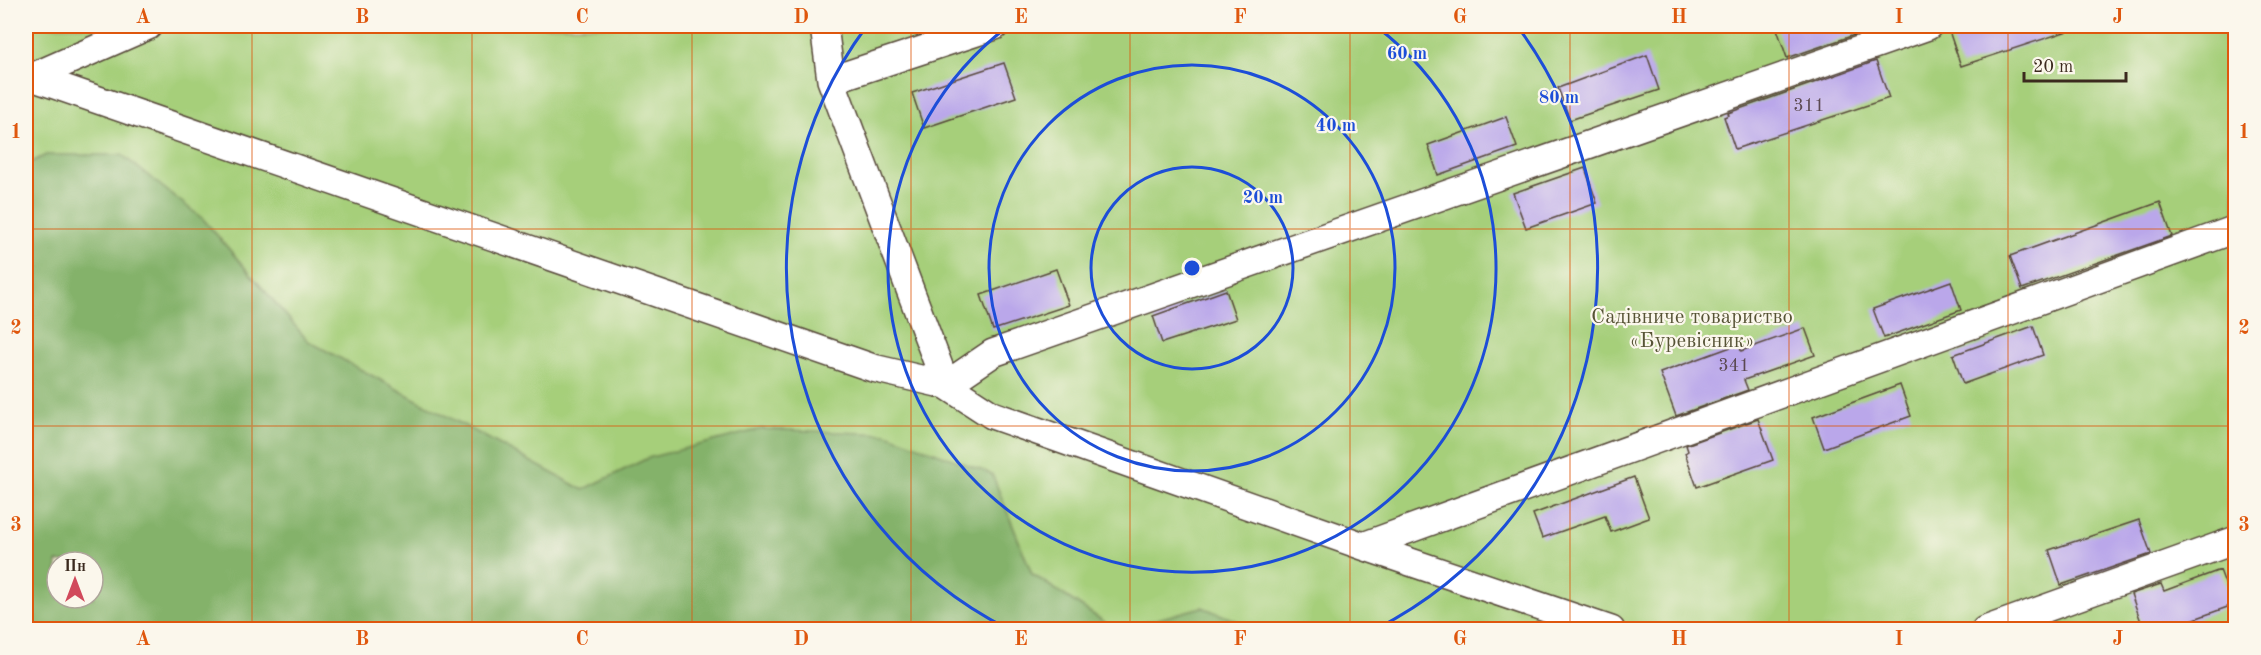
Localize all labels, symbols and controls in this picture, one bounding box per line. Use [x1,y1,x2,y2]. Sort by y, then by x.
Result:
text: A [135,8,151,28]
text: B [355,8,369,28]
text: C [575,8,589,28]
text: D [793,8,809,28]
text: E [1014,8,1028,28]
text: F [1233,8,1247,28]
text: G [1453,8,1467,28]
text: H [1671,8,1687,28]
text: I [1895,8,1903,28]
text: J [2113,8,2124,28]
text: 60 m [1387,45,1427,63]
scale bar [2024,45,2126,83]
text: 20 m [2033,58,2073,76]
text: 80 m [1539,89,1579,107]
house number: 311 [1793,97,1825,115]
text: 40 m [1316,117,1356,135]
text: 1 [10,123,22,143]
text: 1 [2238,123,2250,143]
text: 20 m [1243,189,1283,207]
centre of rings [1182,258,1202,278]
park label: Садівниче товариство «Буревісник» [1591,307,1793,352]
text: 2 [10,319,22,339]
text: 2 [2238,319,2250,339]
house number: 341 [1718,357,1750,375]
text: 3 [10,516,22,536]
text: 3 [2238,516,2250,536]
north arrow [45,550,105,610]
text: Пн [64,559,86,575]
text: A [135,630,151,650]
text: B [355,630,369,650]
text: C [575,630,589,650]
text: D [793,630,809,650]
text: E [1014,630,1028,650]
text: F [1233,630,1247,650]
text: G [1453,630,1467,650]
text: H [1671,630,1687,650]
text: I [1895,630,1903,650]
text: J [2113,630,2124,650]

